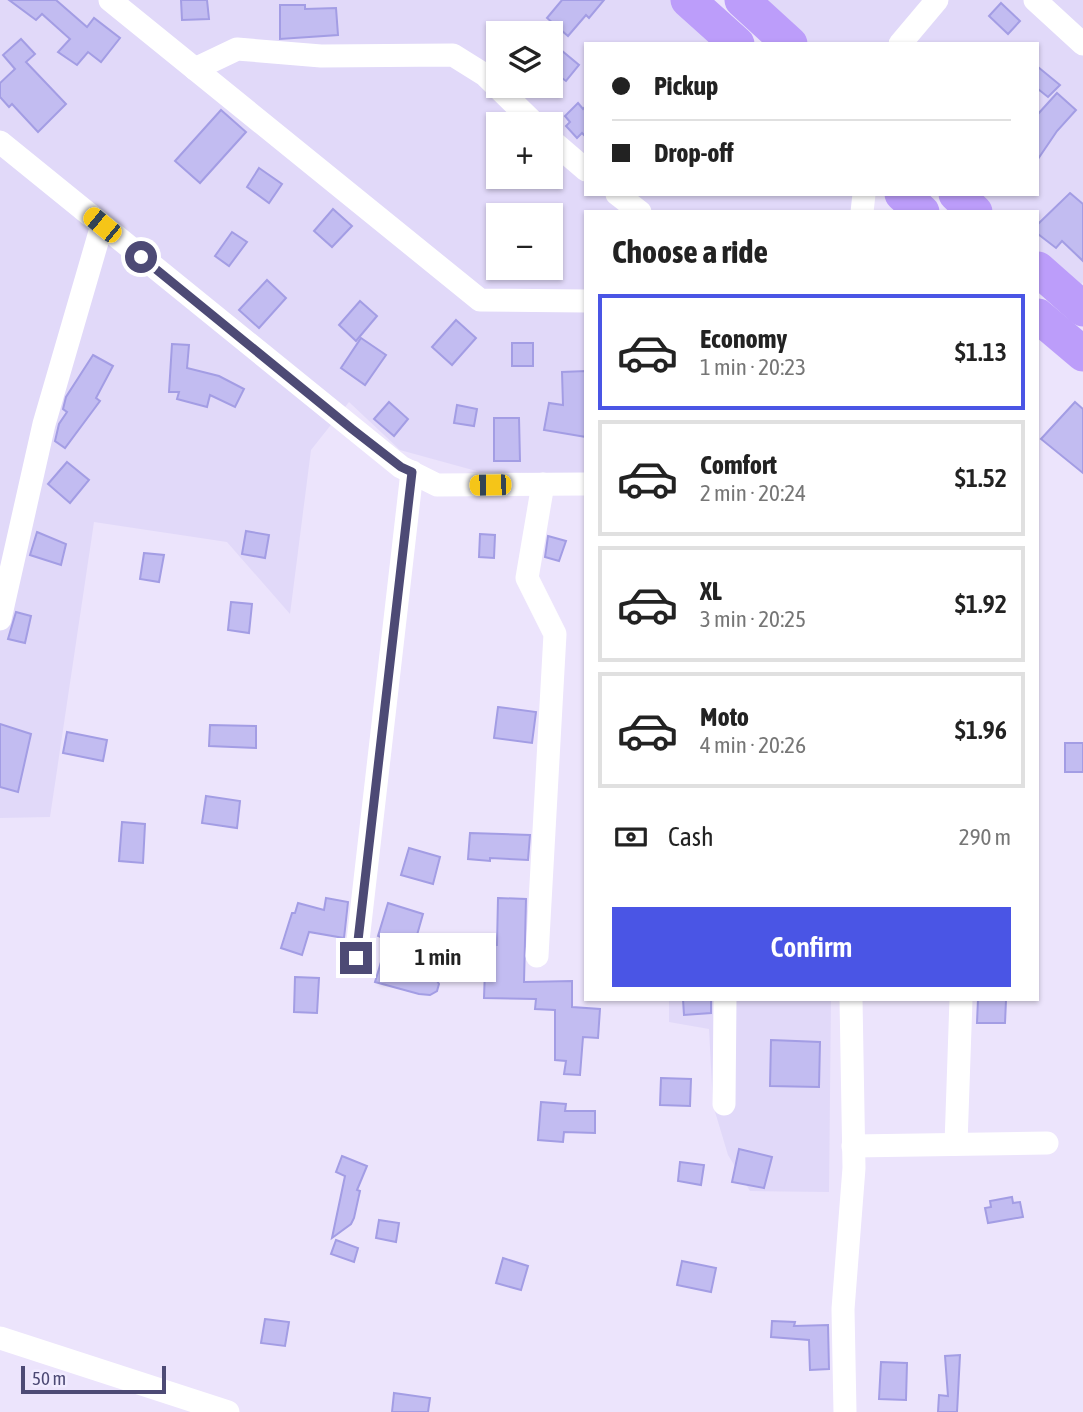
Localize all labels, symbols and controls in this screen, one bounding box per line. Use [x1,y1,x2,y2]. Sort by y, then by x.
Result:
map controls [486,21,563,280]
button: layers [486,21,563,98]
text: Pickup [654,71,718,101]
button: + [486,112,563,189]
text: Drop-off [654,138,734,168]
button: − [486,203,563,280]
car [80,204,125,246]
text: Choose a ride [612,233,768,270]
route start [125,241,157,273]
icon: car [616,321,679,384]
text: Economy [700,324,787,354]
text: $1.13 [955,337,1007,367]
text: 1 min · 20:23 [700,354,806,380]
icon: car [616,447,679,510]
text: Comfort [700,450,777,480]
text: $1.52 [955,463,1007,493]
car [469,474,512,496]
text: 2 min · 20:24 [700,480,806,506]
icon: car [616,573,679,636]
text: XL [700,576,722,606]
text: $1.92 [955,589,1007,619]
text: 3 min · 20:25 [700,606,806,632]
icon: car [616,699,679,762]
text: Moto [700,702,749,732]
text: $1.96 [955,715,1007,745]
text: 4 min · 20:26 [700,732,806,758]
icon: cash [612,818,650,856]
text: Cash [668,822,714,852]
text: 290 m [959,824,1011,850]
button: Confirm [612,907,1011,987]
callout: 1 min [380,934,496,982]
route end [340,942,372,974]
text: 1 min [415,944,461,970]
scale bar [21,1363,166,1395]
text: 50 m [32,1367,66,1389]

